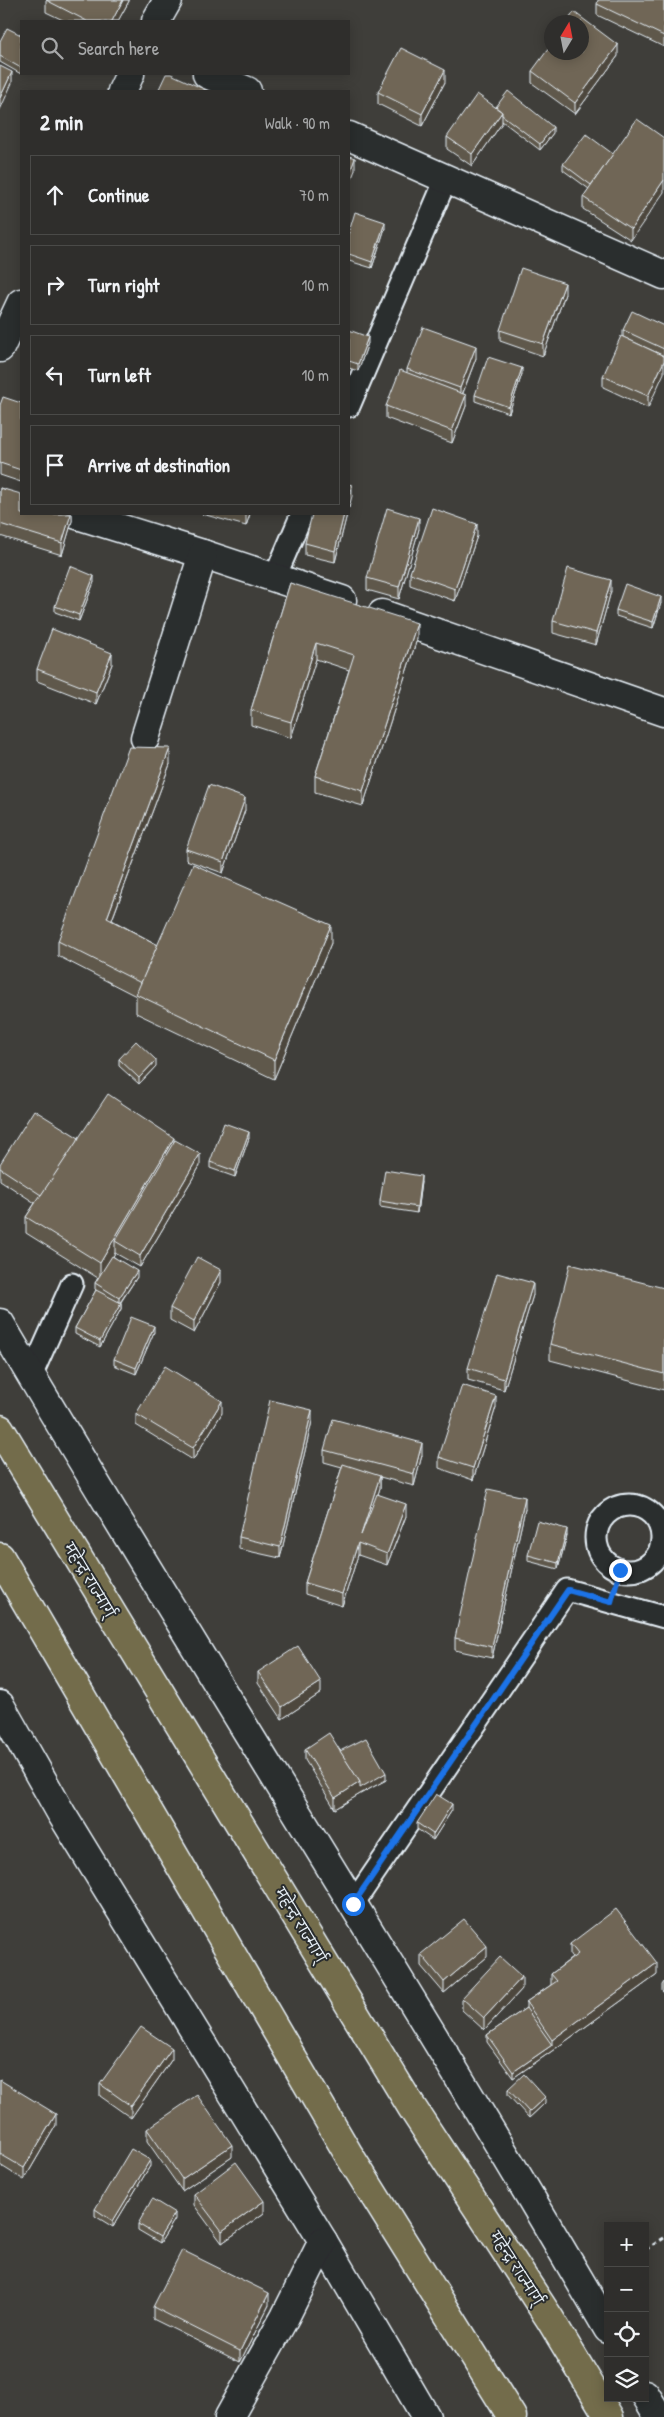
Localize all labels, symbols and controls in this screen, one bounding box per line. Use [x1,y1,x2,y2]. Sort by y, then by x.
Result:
north arrow [544,15,589,60]
search box [20,20,350,75]
icon: search [38,34,66,62]
text: Search here [78,35,159,61]
text: 2 min [40,108,83,137]
text: Walk · 90 m [265,112,330,134]
icon: ahead [41,181,69,209]
text: Continue [88,182,149,208]
text: 70 m [299,184,329,206]
icon: right [41,271,69,299]
text: Turn right [88,272,159,298]
text: 10 m [301,274,329,296]
icon: left [41,361,69,389]
text: Turn left [88,362,151,388]
text: 10 m [301,364,329,386]
icon: arrive [41,451,69,479]
text: Arrive at destination [88,452,230,478]
street label: महेन्द्र राज्मार्ग् [58,1537,123,1623]
route end [609,1559,632,1582]
street label: महेन्द्र राज्मार्ग् [269,1882,334,1968]
route start [342,1893,365,1916]
map controls [604,2222,649,2402]
button: + [604,2222,649,2267]
street label: महेन्द्र राज्मार्ग् [484,2225,551,2311]
button: − [604,2267,649,2312]
button: locate [604,2312,649,2357]
button: layers [604,2357,649,2402]

